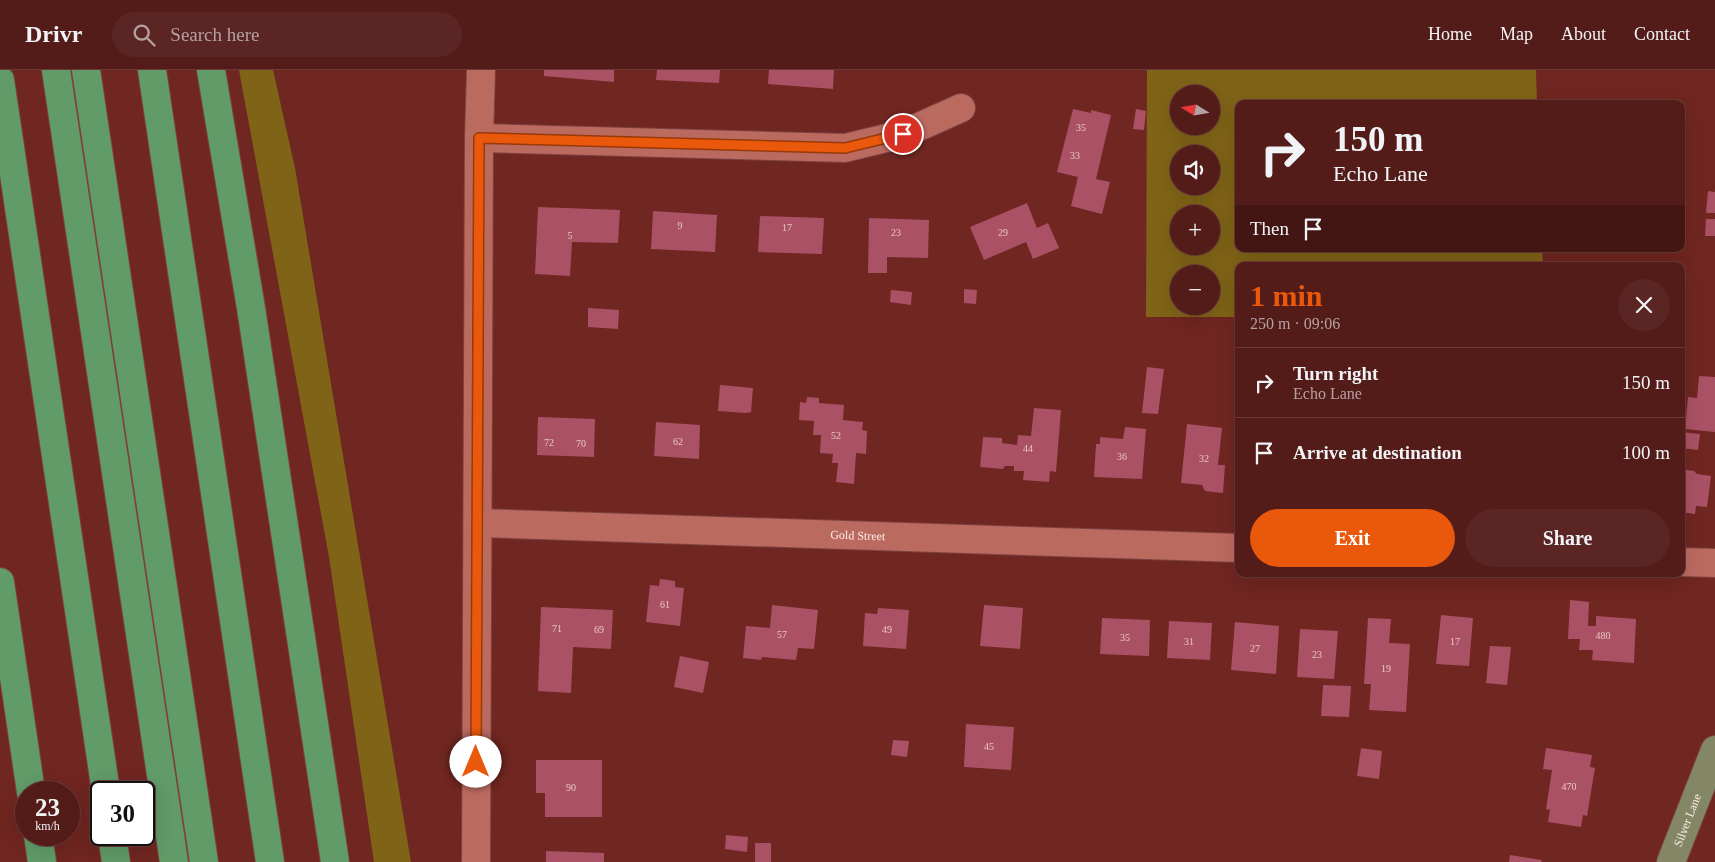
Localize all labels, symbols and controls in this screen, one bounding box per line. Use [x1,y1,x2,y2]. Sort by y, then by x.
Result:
search box [112,12,462,57]
text: Drivr [25,21,82,47]
icon: search [130,21,158,49]
text: Search here [170,24,259,45]
text: Home [1428,24,1472,44]
text: Map [1500,24,1533,44]
text: About [1561,24,1606,44]
text: Contact [1634,24,1690,44]
north arrow [1170,85,1220,135]
map controls [1170,85,1220,315]
pin [882,113,924,155]
icon: arrive [889,120,917,148]
icon: right [1250,120,1315,185]
text: 150 m [1333,120,1423,159]
house number: 35 [1076,122,1086,133]
button: sound [1170,145,1220,195]
house number: 33 [1070,150,1080,161]
text: Echo Lane [1333,161,1428,186]
button: + [1170,205,1220,255]
icon: arrive [1299,215,1327,243]
text: Then [1250,218,1289,239]
house number: 9 [678,220,683,231]
house number: 17 [782,222,792,233]
house number: 23 [891,227,901,238]
house number: 29 [998,227,1008,238]
house number: 5 [568,230,573,241]
button: − [1170,265,1220,315]
text: 1 min [1250,279,1323,312]
button: close [1618,279,1670,331]
text: 250 m · 09:06 [1250,315,1340,332]
text: Turn right [1293,363,1378,384]
icon: right [1250,369,1278,397]
text: 150 m [1622,372,1670,393]
text: Echo Lane [1293,385,1362,402]
house number: 52 [831,430,841,441]
house number: 62 [673,436,683,447]
house number: 72 [544,437,554,448]
house number: 70 [576,438,586,449]
icon: arrive [1250,439,1278,467]
text: Arrive at destination [1293,442,1462,463]
text: 100 m [1622,442,1670,463]
house number: 44 [1023,443,1033,454]
house number: 36 [1117,451,1127,462]
house number: 32 [1199,453,1209,464]
button: Exit [1250,509,1455,567]
button: Share [1465,509,1670,567]
street label: Gold Street [830,528,886,543]
house number: 61 [660,599,670,610]
house number: 71 [552,623,562,634]
house number: 69 [594,624,604,635]
house number: 49 [882,624,892,635]
house number: 57 [777,629,787,640]
house number: 480 [1596,630,1611,641]
house number: 35 [1120,632,1130,643]
house number: 31 [1184,636,1194,647]
house number: 17 [1450,636,1460,647]
house number: 27 [1250,643,1260,654]
house number: 23 [1312,649,1322,660]
house number: 19 [1381,663,1391,674]
position arrow [449,735,501,787]
house number: 45 [984,741,994,752]
speed limit sign: 30 [90,781,155,846]
house number: 470 [1562,781,1577,792]
house number: 90 [566,782,576,793]
street label: Silver Lane [1671,792,1704,849]
text: 23 [35,794,60,821]
text: km/h [35,819,60,833]

